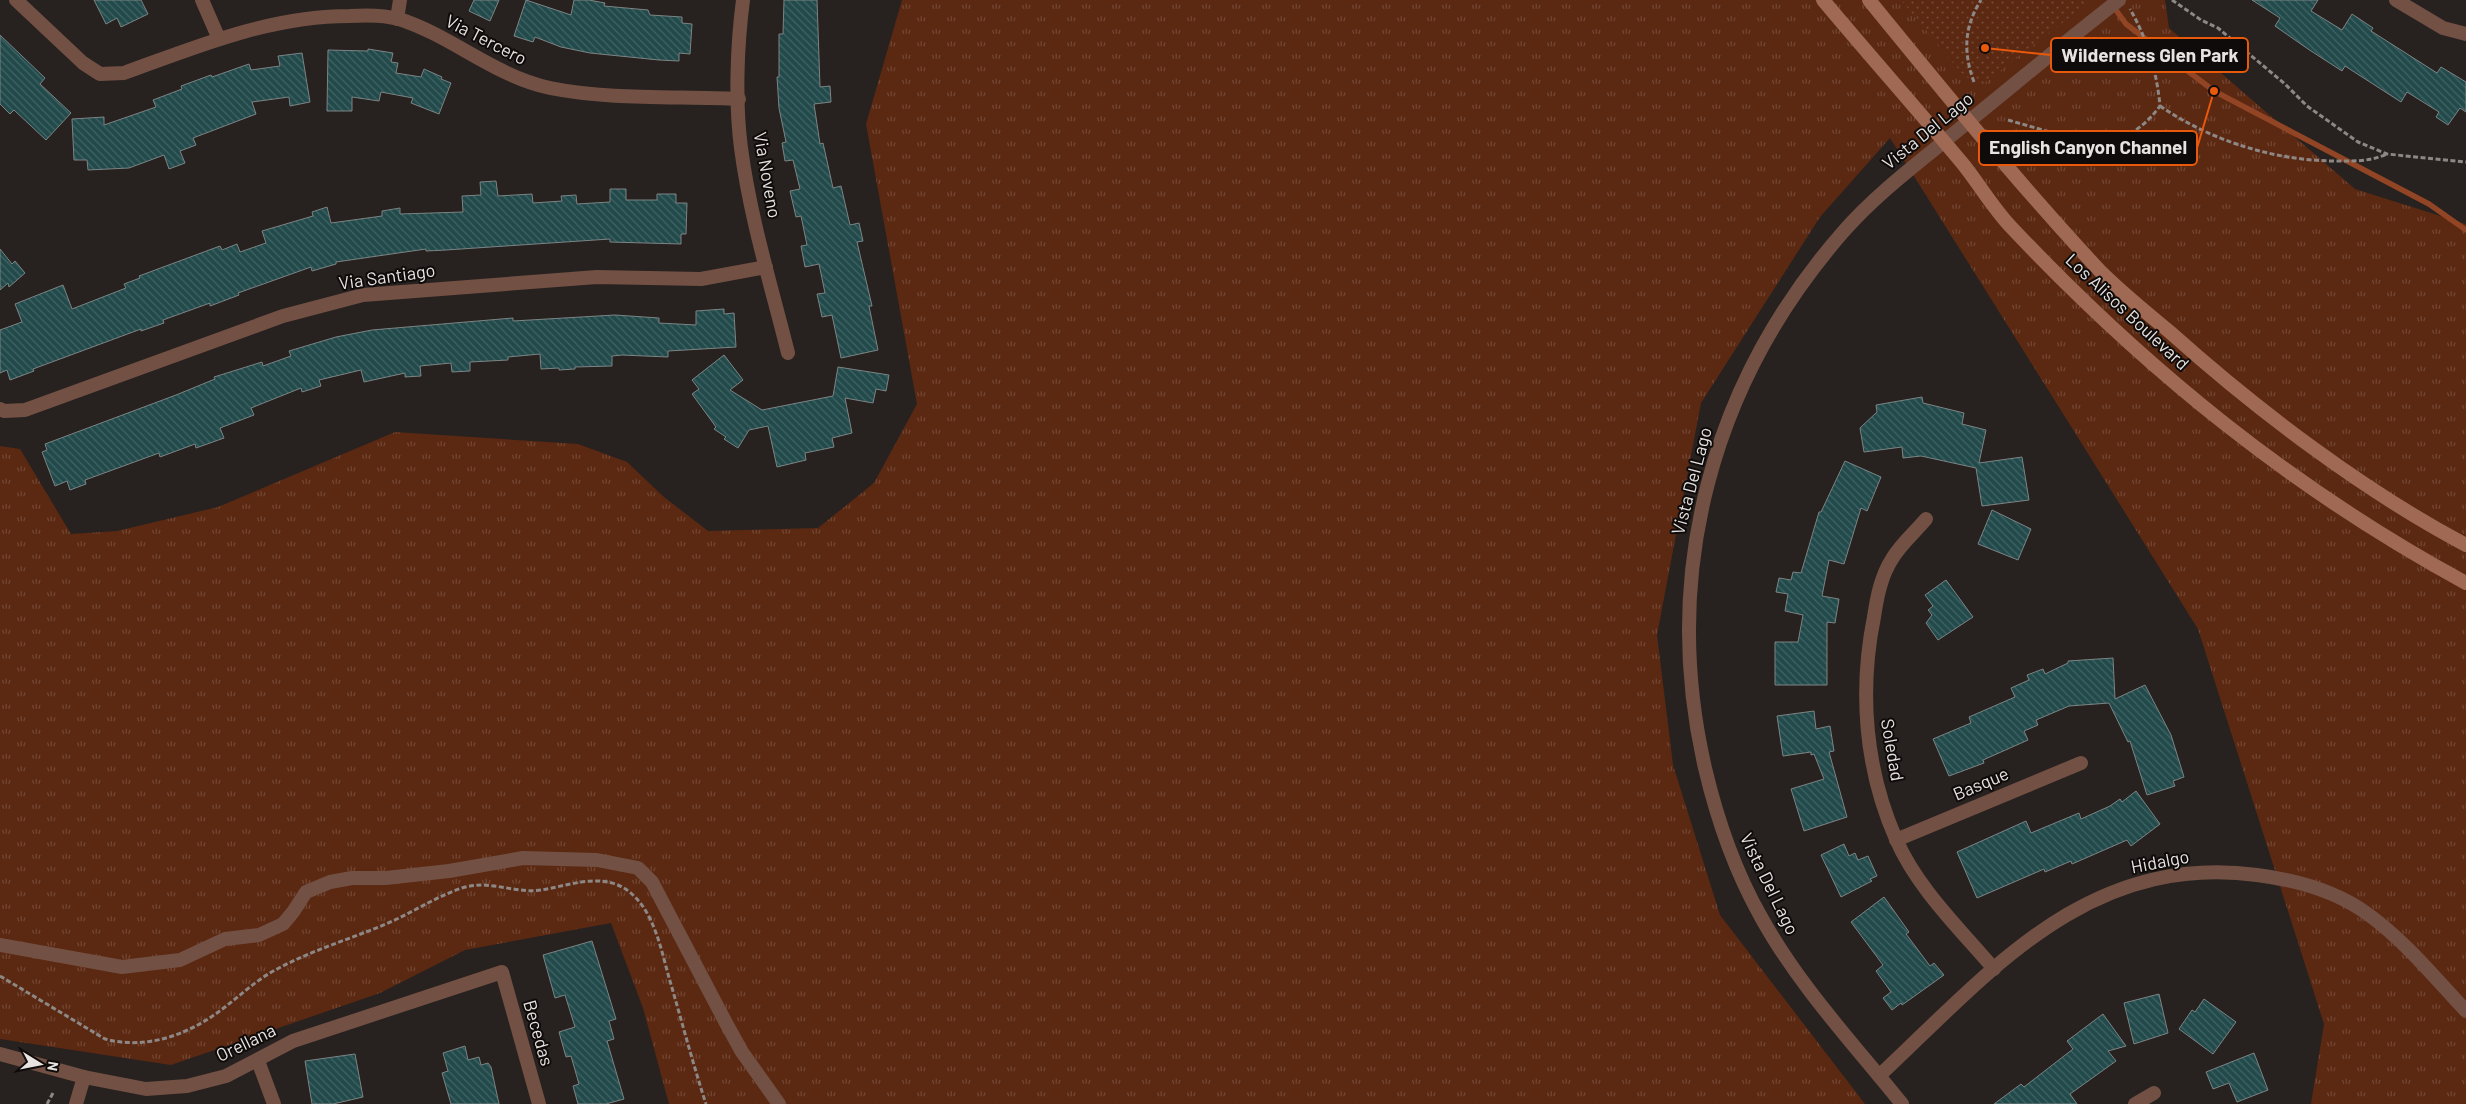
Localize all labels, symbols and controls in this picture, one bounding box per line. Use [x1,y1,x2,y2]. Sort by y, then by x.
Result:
street label: Via Tercero [442,9,531,69]
callout: Wilderness Glen Park [2051,38,2248,72]
text: Wilderness Glen Park [2061,43,2239,66]
street label: Vista Del Lago [1878,87,1977,174]
street label: Via Noveno [750,130,786,219]
callout: English Canyon Channel [1979,131,2197,165]
text: English Canyon Channel [1989,135,2187,158]
street label: Los Alisos Boulevard [2061,248,2194,374]
street label: Via Santiago [337,258,436,294]
street label: Vista Del Lago [1666,425,1716,537]
street label: Soledad [1877,717,1909,783]
street label: Basque [1950,762,2012,805]
street label: Vista Del Lago [1736,829,1804,938]
street label: Hidalgo [2129,845,2191,877]
street label: Becedas [519,997,559,1068]
street label: Orellana [212,1018,279,1066]
north arrow [15,1039,65,1089]
text: N [44,1060,62,1072]

